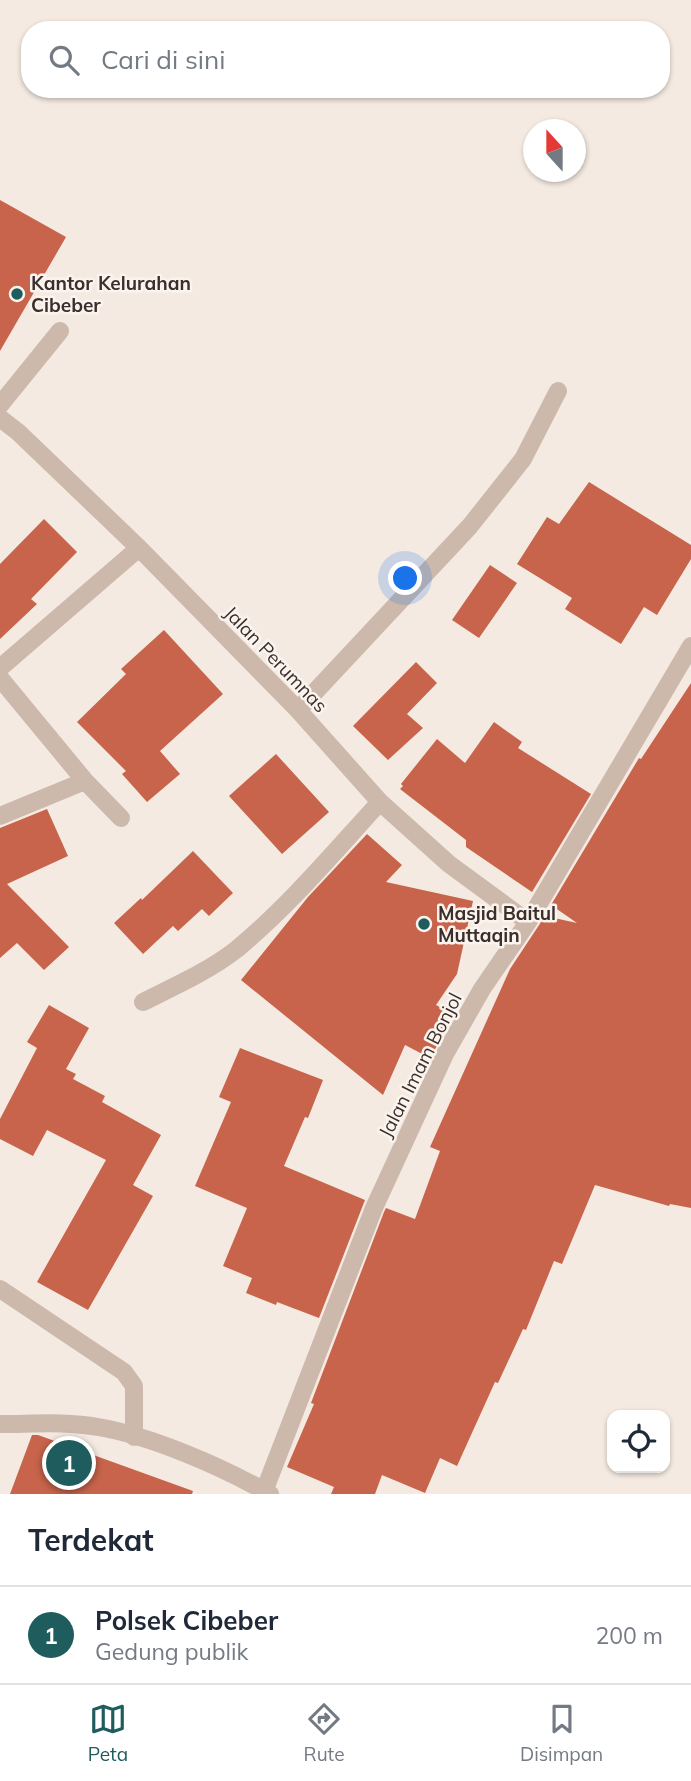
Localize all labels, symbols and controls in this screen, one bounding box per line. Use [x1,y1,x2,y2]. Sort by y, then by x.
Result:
search box [21,21,670,98]
icon: search [45,41,83,79]
text: Cari di sini [101,43,225,76]
north arrow [523,119,586,182]
place label: Kantor Kelurahan Cibeber [31,271,191,317]
marker: Kantor Kelurahan Cibeber [9,286,25,302]
your location [388,561,422,595]
street label: Jalan Perumnas [219,601,333,717]
place label: Masjid Baitul Muttaqin [438,901,556,947]
marker: Masjid Baitul Muttaqin [416,916,432,932]
street label: Jalan Imam Bonjol [373,989,467,1141]
map controls [607,1410,670,1473]
button: locate [607,1410,670,1473]
pin: 1 [46,1437,92,1489]
text: Terdekat [28,1521,154,1559]
text: Polsek Cibeber [95,1604,278,1637]
text: 1 [44,1621,58,1650]
text: 200 m [595,1621,663,1650]
text: Gedung publik [95,1637,248,1666]
tab: Peta [88,1700,128,1766]
tab: Rute [304,1700,345,1766]
tab: Disimpan [520,1700,603,1766]

